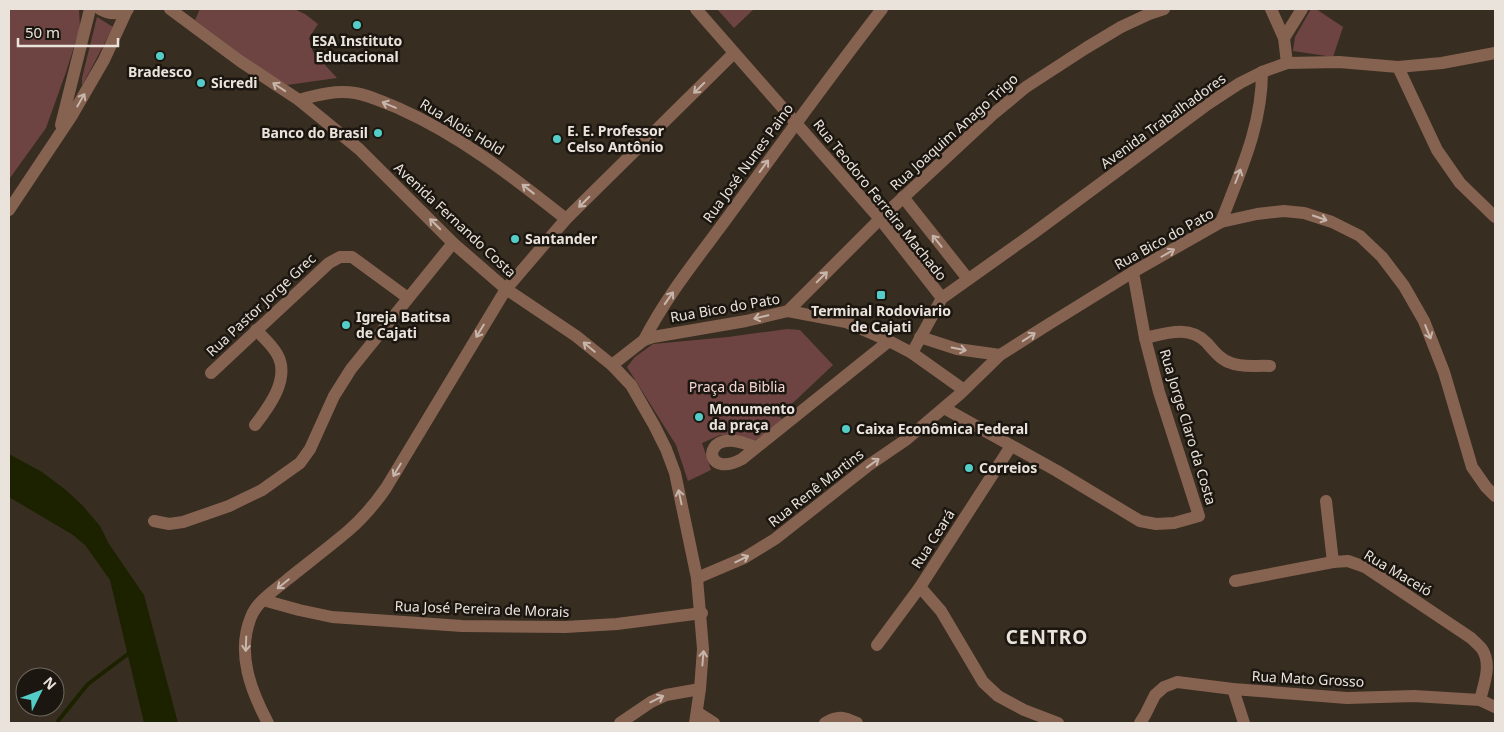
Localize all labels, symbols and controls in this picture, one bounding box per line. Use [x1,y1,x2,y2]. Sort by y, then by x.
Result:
scale bar [18,15,118,47]
marker: ESA Instituto Educacional [351,19,363,31]
text: 50 m [25,22,60,42]
place label: ESA Instituto Educacional [312,31,403,66]
marker: Bradesco [154,50,166,62]
place label: Bradesco [128,62,192,81]
street label: Avenida Trabalhadores [1096,68,1229,173]
street label: Rua Joaquim Anago Trigo [885,69,1022,194]
place label: Sicredi [211,73,258,92]
marker: Sicredi [195,77,207,89]
one-way arrow [694,81,706,93]
one-way arrow [272,82,286,92]
one-way arrow [76,94,86,108]
street label: Rua Alois Hold [417,94,508,159]
one-way arrow [382,99,397,108]
street label: Rua José Nunes Paino [698,99,797,226]
street label: Rua Teodoro Ferreira Machado [809,115,951,284]
place label: E. E. Professor Celso Antônio [567,121,665,156]
place label: Banco do Brasil [261,123,368,142]
marker: Banco do Brasil [372,127,384,139]
marker: E. E. Professor Celso Antônio [551,133,563,145]
street label: Avenida Fernando Costa [390,158,520,281]
one-way arrow [759,159,769,173]
one-way arrow [1235,169,1244,184]
one-way arrow [522,183,535,194]
one-way arrow [578,195,590,207]
street label: Rua Bico do Pato [1111,203,1217,274]
one-way arrow [1312,214,1328,224]
one-way arrow [429,218,441,231]
place label: Santander [525,229,598,248]
marker: Santander [509,233,521,245]
one-way arrow [932,234,943,247]
one-way arrow [1160,247,1174,257]
street label: Rua Pastor Jorge Grec [202,249,320,360]
one-way arrow [816,271,828,283]
street label: Rua Bico do Pato [669,289,781,326]
marker: Terminal Rodoviario de Cajati [875,289,887,301]
one-way arrow [664,291,674,305]
place label: Terminal Rodoviario de Cajati [811,301,951,336]
place label: Igreja Batitsa de Cajati [356,307,450,342]
one-way arrow [753,313,769,322]
marker: Igreja Batitsa de Cajati [340,319,352,331]
one-way arrow [475,323,485,337]
one-way arrow [1424,324,1433,339]
one-way arrow [1021,332,1035,342]
one-way arrow [583,341,596,352]
one-way arrow [951,345,967,355]
street label: Rua Jorge Claro da Costa [1156,347,1221,507]
park label: Praça da Biblia [689,377,785,396]
place label: Monumento da praça [709,399,795,434]
marker: Monumento da praça [693,411,705,423]
place label: Caixa Econômica Federal [856,419,1028,438]
marker: Caixa Econômica Federal [840,423,852,435]
street label: Rua Renê Martins [764,444,867,531]
one-way arrow [866,458,880,468]
place label: Correios [979,458,1037,477]
marker: Correios [963,462,975,474]
one-way arrow [391,463,401,477]
one-way arrow [675,490,684,506]
street label: Rua Ceará [906,506,959,572]
street label: Rua Maceió [1361,545,1436,600]
one-way arrow [734,553,749,563]
one-way arrow [276,578,289,589]
street label: Rua José Pereira de Morais [394,596,570,621]
district label: CENTRO [1006,624,1088,650]
one-way arrow [241,636,250,652]
one-way arrow [698,650,707,666]
street label: Rua Mato Grosso [1251,666,1365,691]
north arrow [15,667,65,717]
text: N [39,672,61,694]
one-way arrow [649,694,664,704]

